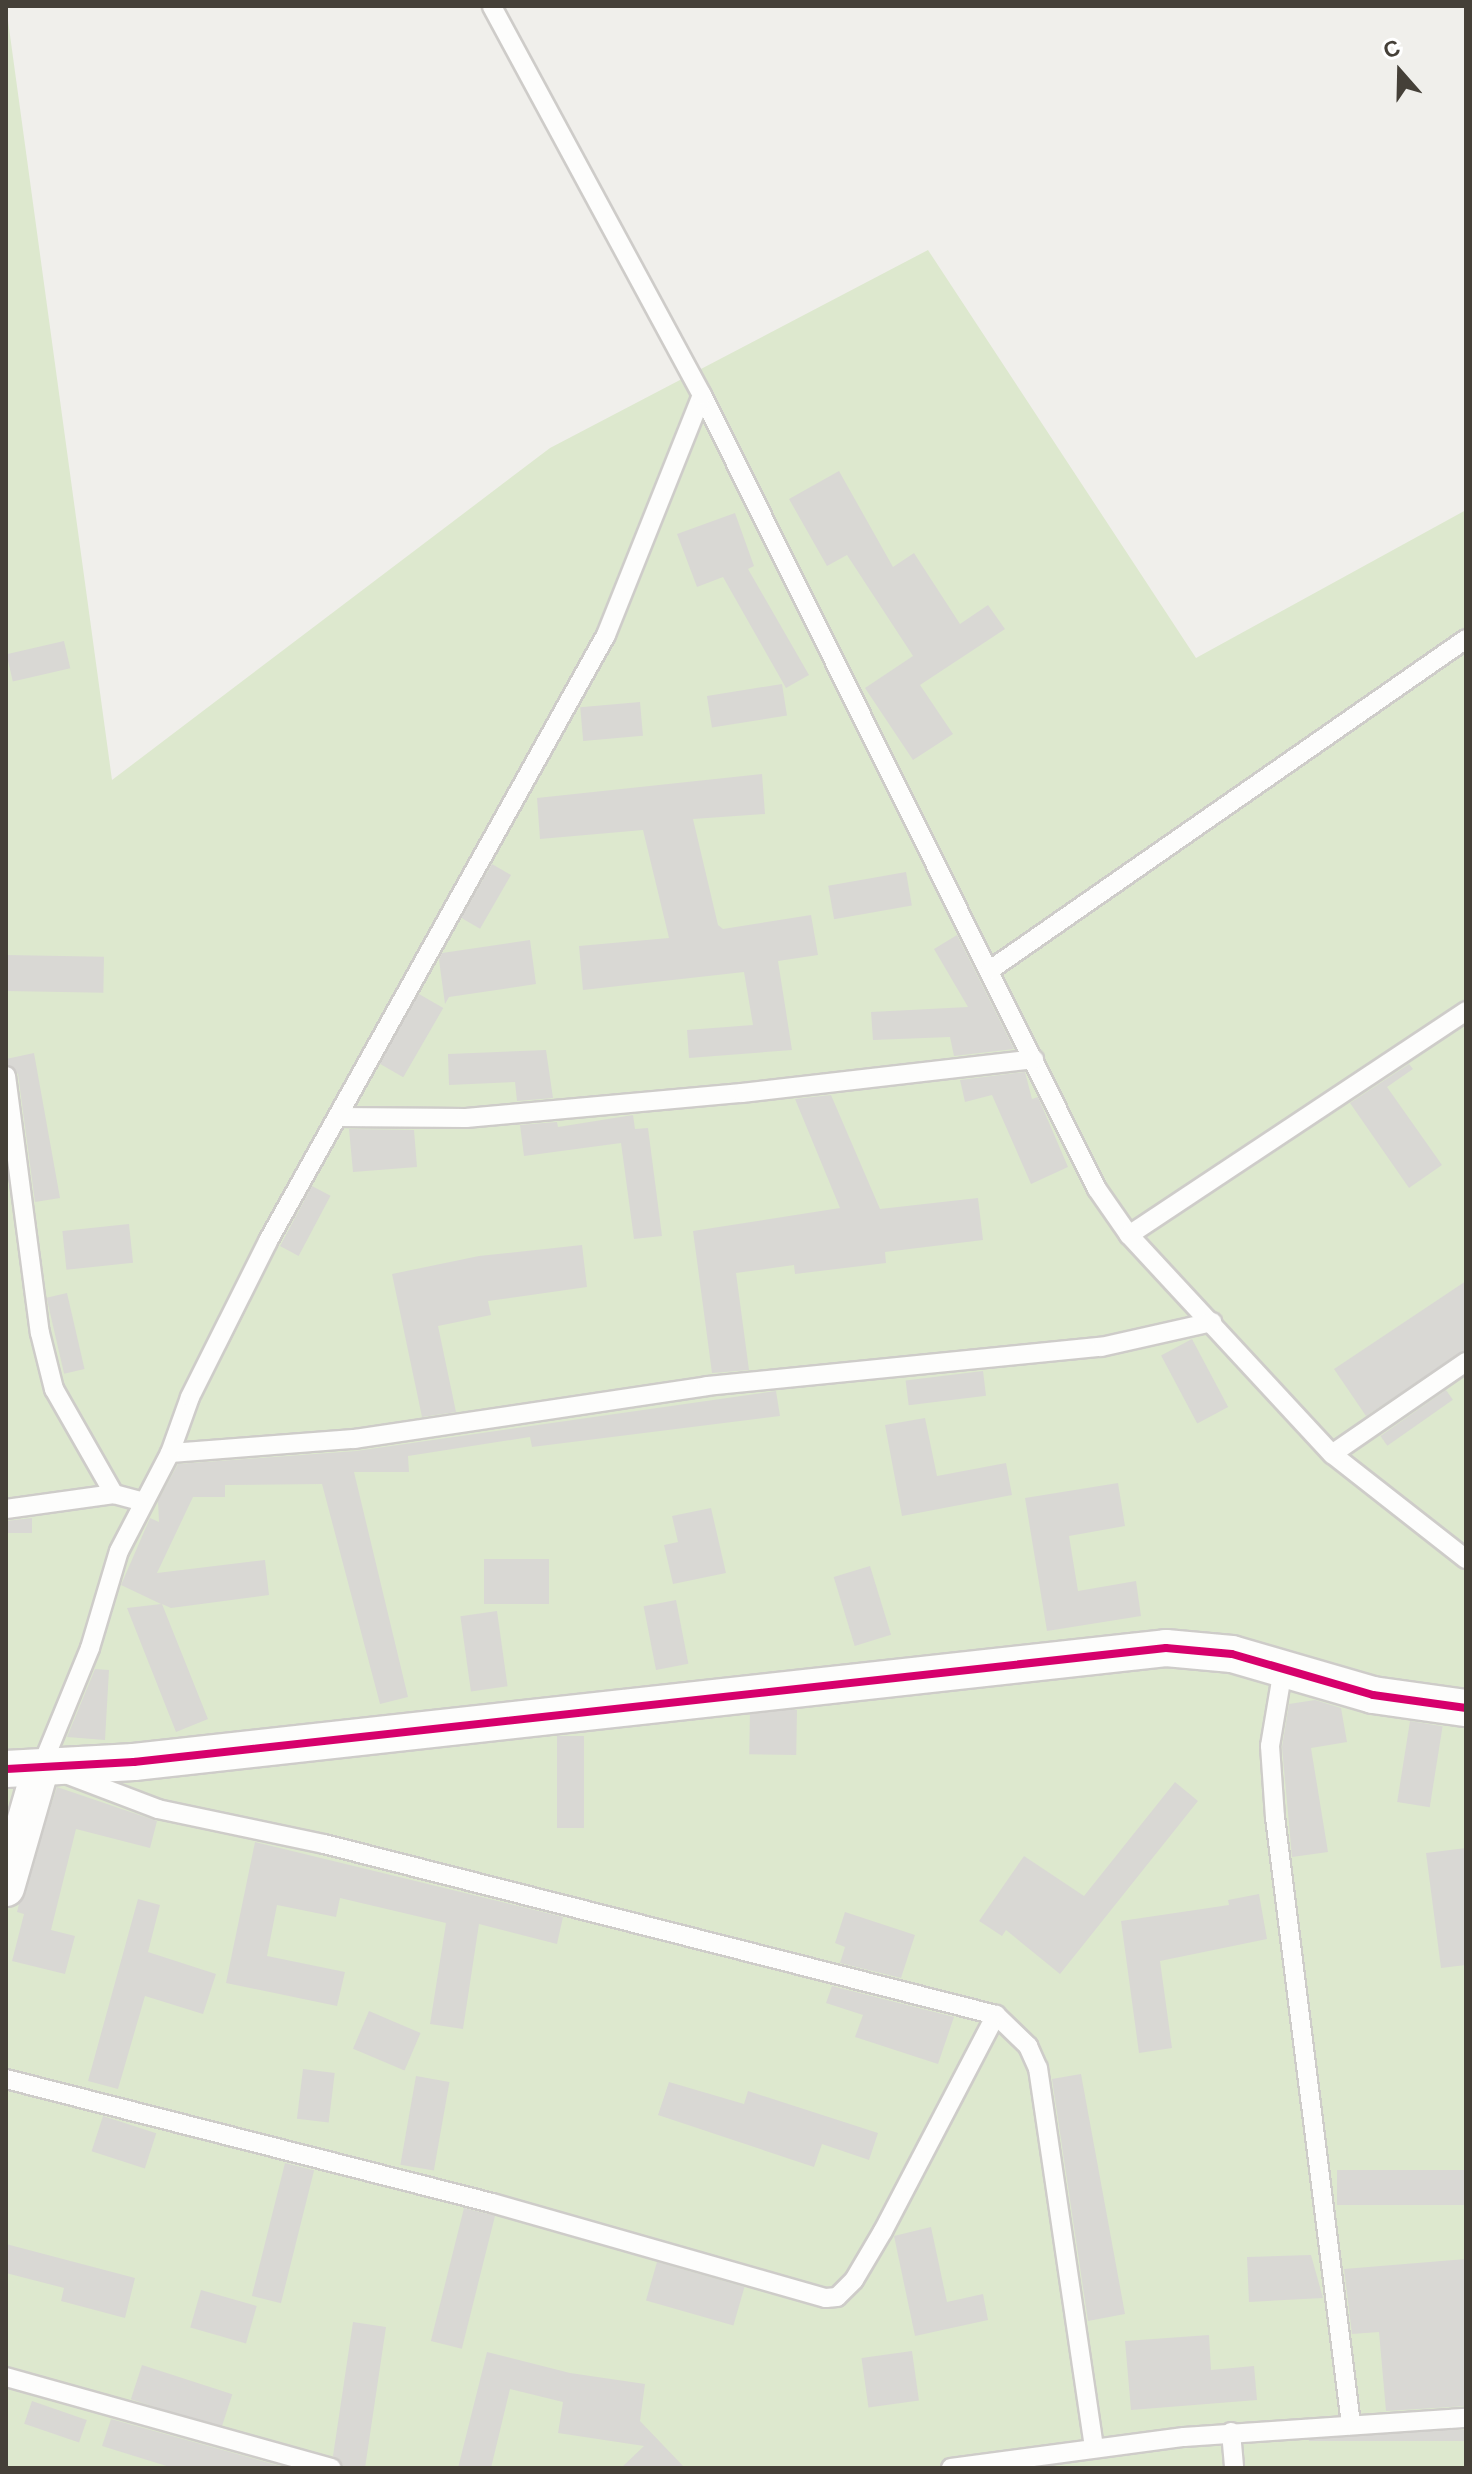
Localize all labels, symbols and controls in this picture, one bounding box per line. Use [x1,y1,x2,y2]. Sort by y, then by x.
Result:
north arrow [1360,32,1440,112]
text: С [1380,35,1403,63]

